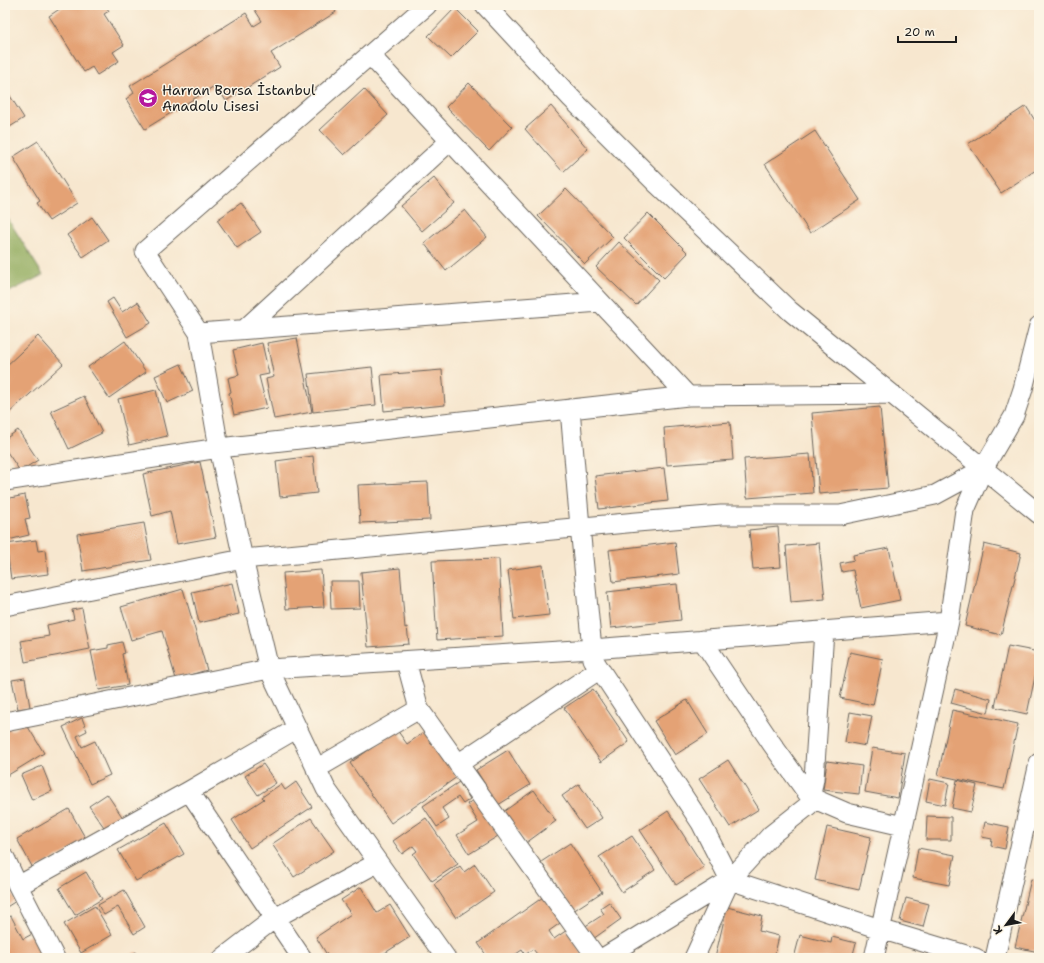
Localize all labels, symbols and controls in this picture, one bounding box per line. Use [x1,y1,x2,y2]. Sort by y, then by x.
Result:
scale bar [898,18,956,44]
text: 20 m [904,24,935,40]
place label: Harran Borsa İstanbul Anadolu Lisesi [162,81,316,115]
school or university icon: Harran Borsa İstanbul Anadolu Lisesi [137,87,159,109]
north arrow [986,905,1026,945]
text: K [989,922,1006,937]

